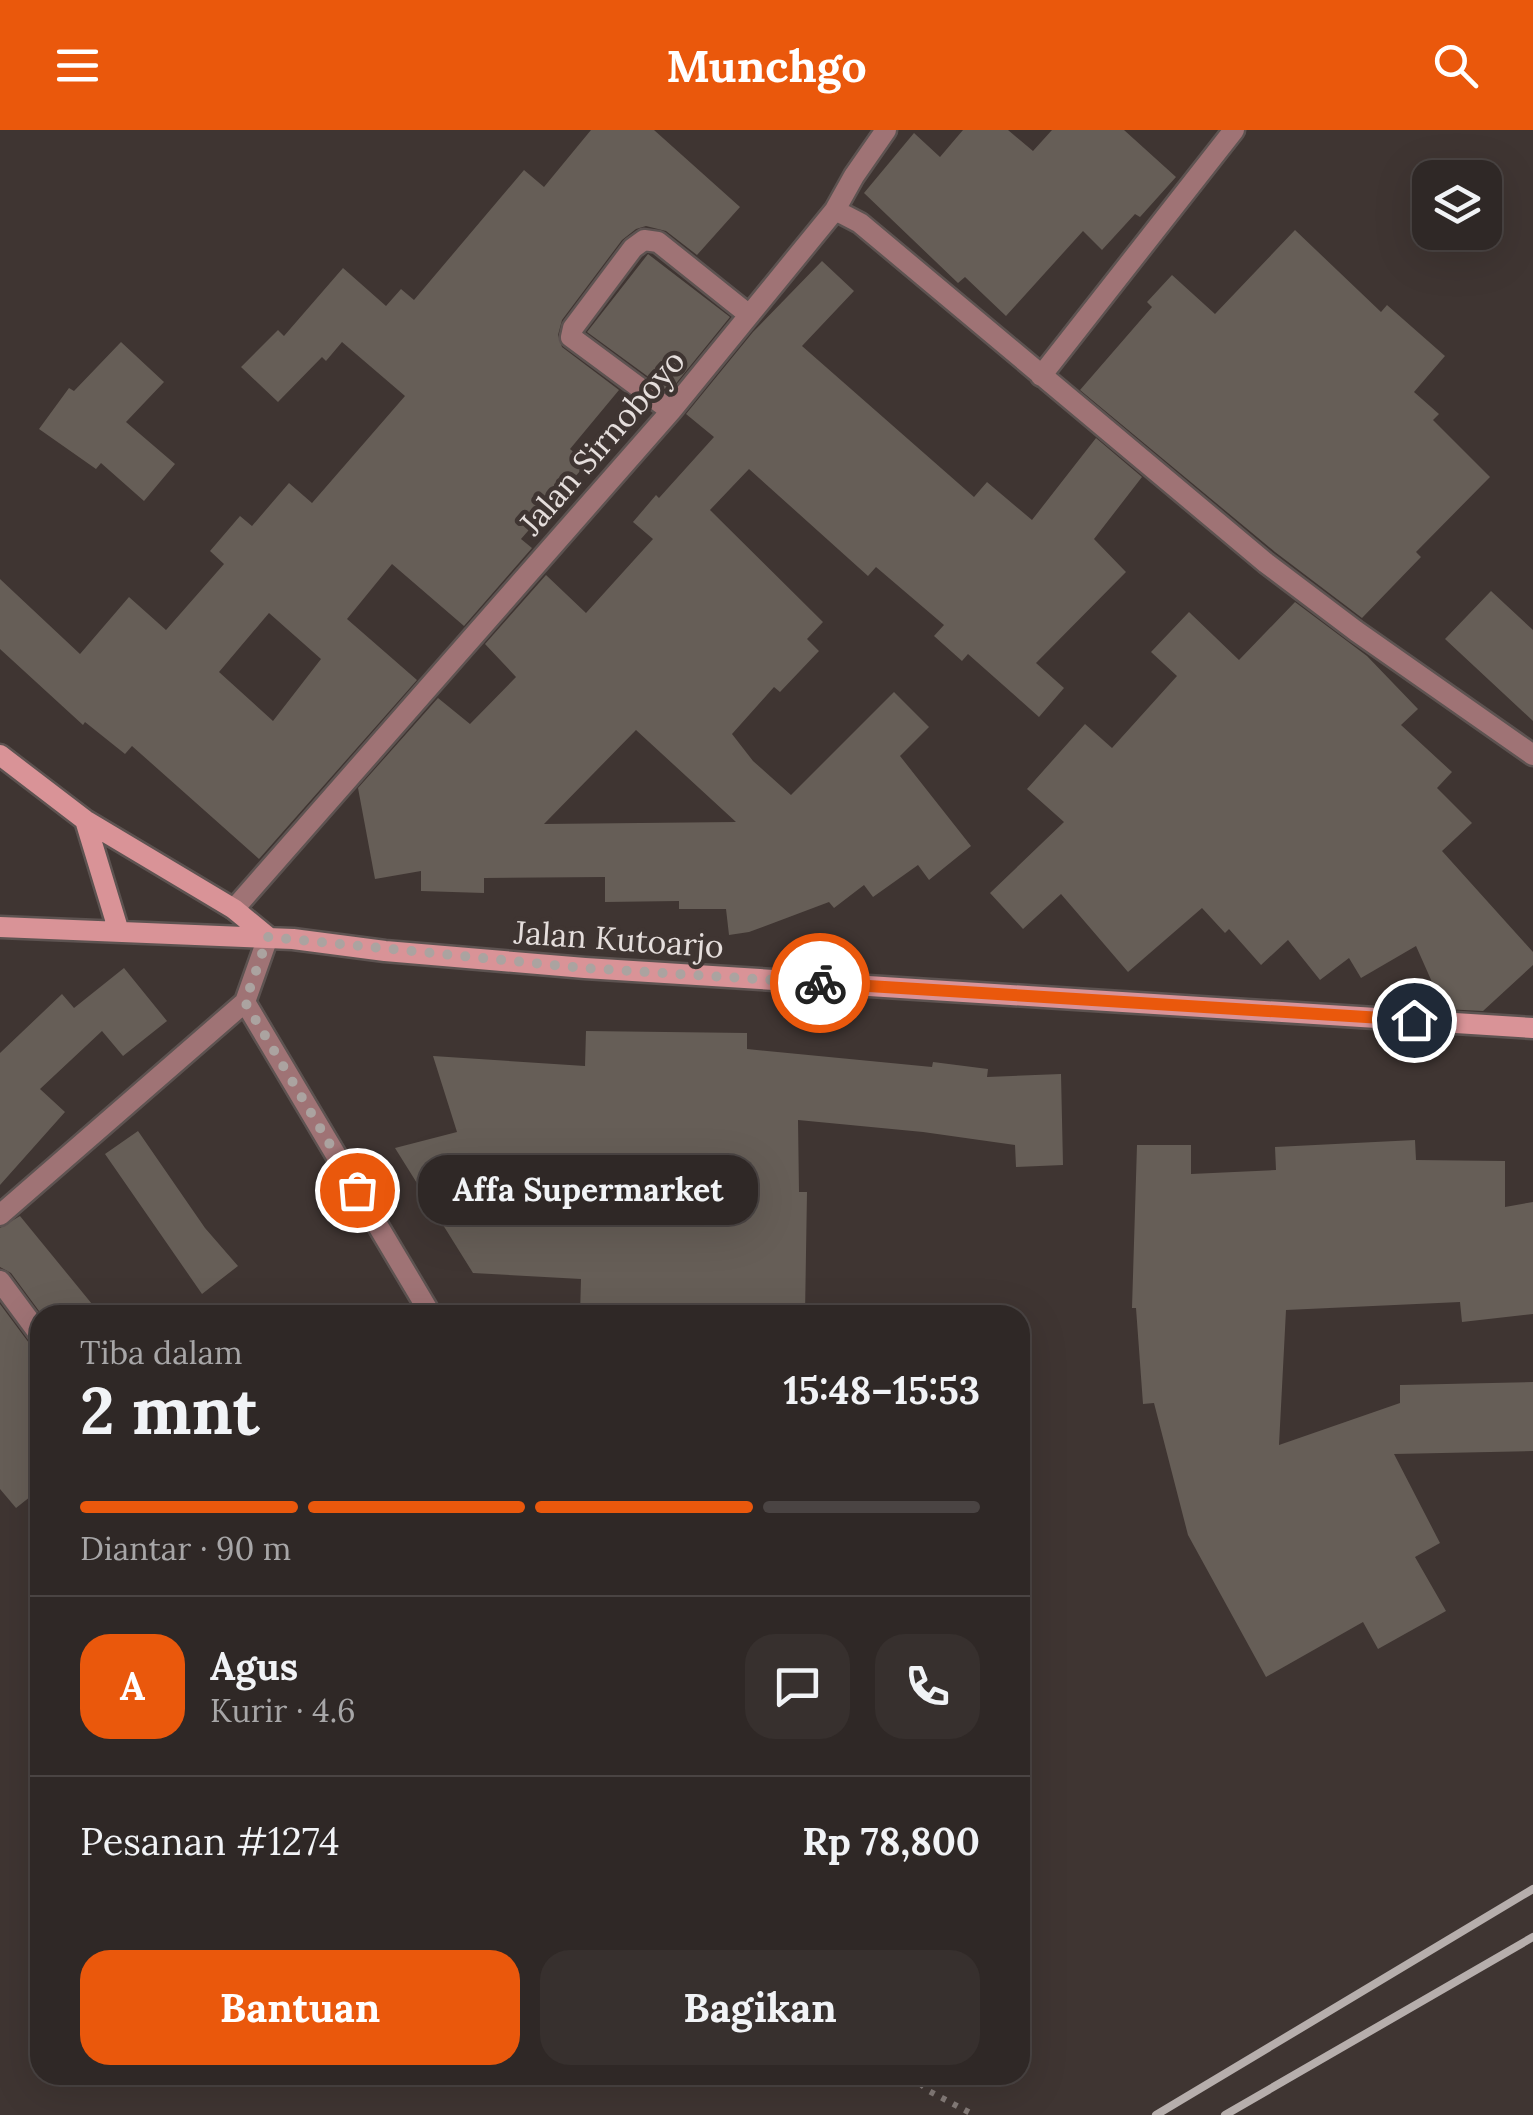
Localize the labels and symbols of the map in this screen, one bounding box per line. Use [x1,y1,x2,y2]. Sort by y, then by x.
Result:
street label: Jalan Sirnoboyo [510,341,694,544]
street label: Jalan Kutoarjo [512,911,725,967]
courier [770,933,870,1033]
pin [1372,978,1457,1063]
pin [315,1148,400,1233]
callout: Affa Supermarket [417,1155,757,1225]

